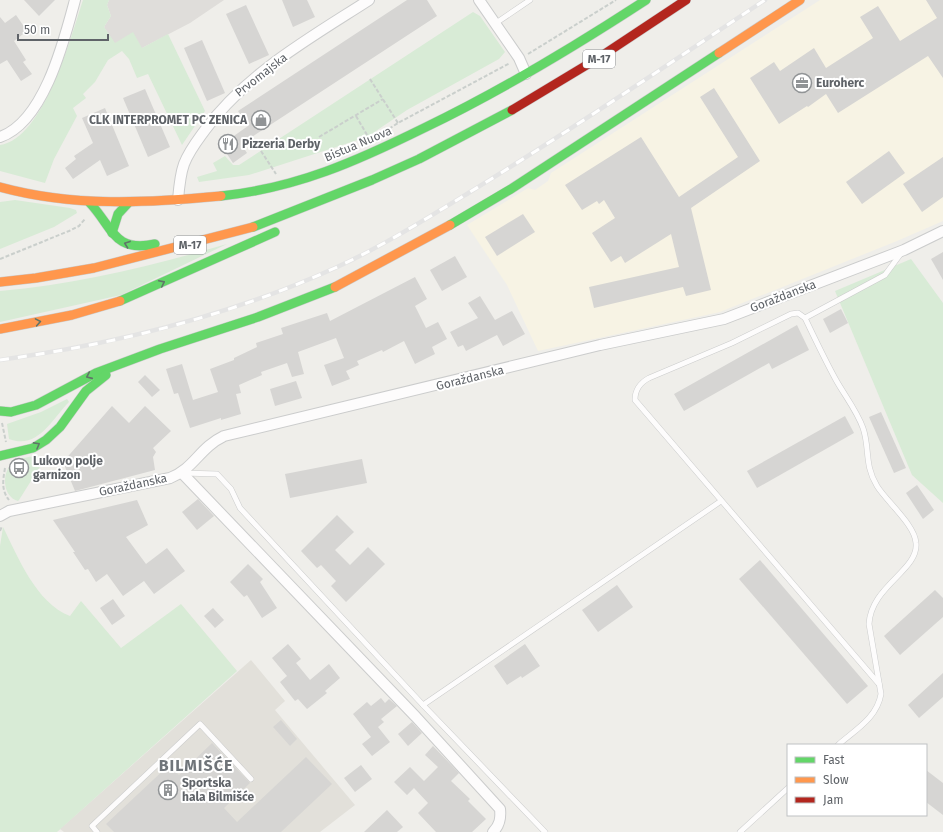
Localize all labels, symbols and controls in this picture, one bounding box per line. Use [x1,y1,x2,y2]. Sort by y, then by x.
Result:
scale bar [18,16,108,42]
text: 50 m [24,23,50,37]
street label: Prvomajska [232,50,290,100]
road number: M-17 [583,50,615,68]
office icon: Euroherc [791,72,813,94]
place label: Euroherc [816,76,864,90]
shop icon: CLK INTERPROMET PC ZENICA [250,109,272,131]
place label: CLK INTERPROMET PC ZENICA [89,113,248,127]
street label: Bistua Nuova [322,124,394,164]
restaurant icon: Pizzeria Derby [217,133,239,155]
place label: Pizzeria Derby [242,137,321,151]
road number: M-17 [174,236,206,254]
one-way arrow [124,241,131,249]
street label: Goraždanska [748,277,818,315]
one-way arrow [158,280,165,288]
one-way arrow [35,318,42,327]
street label: Goraždanska [435,363,505,393]
one-way arrow [85,371,93,379]
one-way arrow [33,443,40,450]
place label: Lukovo polje garnizon [33,454,103,482]
bus stop icon: Lukovo polje garnizon [8,457,30,479]
street label: Goraždanska [98,471,168,499]
legend [787,744,927,816]
text: Fast [823,753,845,767]
district label: BILMIŠĆE [159,755,233,775]
text: Slow [823,773,849,787]
place label: Sportska hala Bilmišće [182,776,254,804]
building icon: Sportska hala Bilmišće [157,779,179,801]
text: Jam [823,793,843,807]

